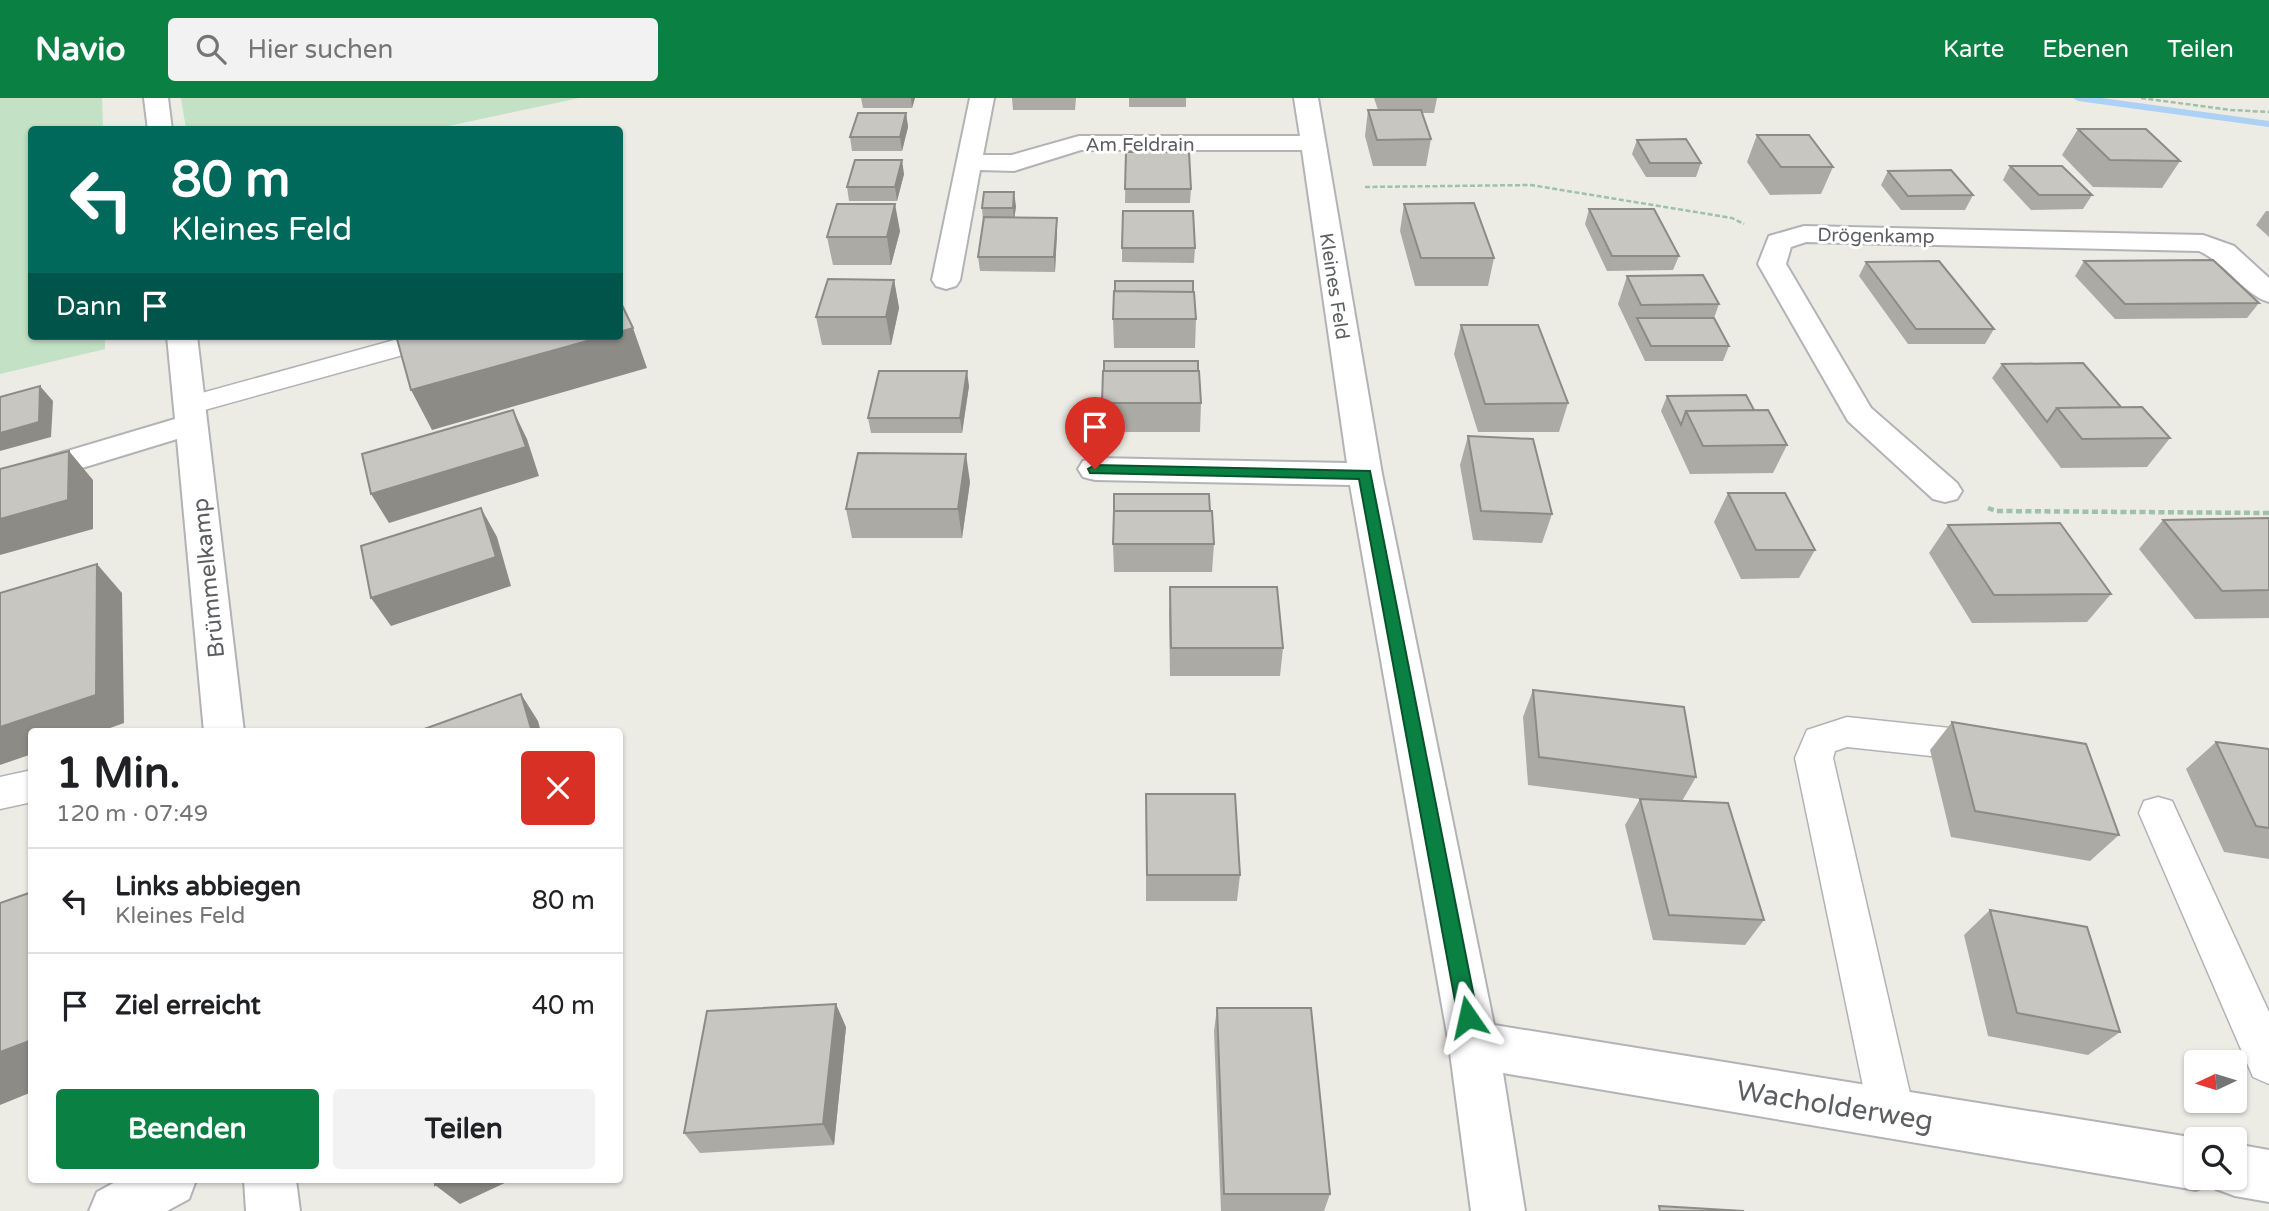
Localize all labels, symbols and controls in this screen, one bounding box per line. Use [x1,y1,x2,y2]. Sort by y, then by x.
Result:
search box [168,18,658,81]
text: Navio [35,30,126,69]
icon: search [192,30,230,68]
text: Hier suchen [248,34,393,65]
text: Karte [1943,35,2004,64]
text: Ebenen [2042,35,2129,64]
text: Teilen [2167,35,2234,64]
street label: Am Feldrain [1086,134,1194,156]
text: 80 m [171,151,290,210]
icon: left [56,154,147,245]
text: Kleines Feld [171,211,352,249]
street label: Drögenkamp [1817,224,1935,248]
street label: Kleines Feld [1315,231,1353,341]
icon: arrive [136,287,174,325]
text: Dann [56,291,122,322]
pin [1065,397,1125,469]
icon: arrive [1076,408,1114,446]
street label: Brümmelkamp [187,497,231,659]
text: 1 Min. [56,748,180,799]
button: close [521,751,595,825]
text: 120 m · 07:49 [56,800,208,828]
text: Links abbiegen [115,871,301,902]
icon: left [56,882,94,920]
text: 80 m [532,885,595,916]
text: Kleines Feld [115,902,245,930]
position arrow [1431,980,1505,1054]
icon: arrive [56,987,94,1025]
text: Ziel erreicht [115,990,261,1021]
text: 40 m [532,990,595,1021]
north arrow [2184,1050,2247,1113]
map controls [2184,1050,2247,1190]
street label: Wacholderweg [1734,1074,1936,1138]
button: Beenden [56,1089,319,1169]
button: Teilen [333,1089,595,1169]
button: search [2184,1127,2247,1190]

